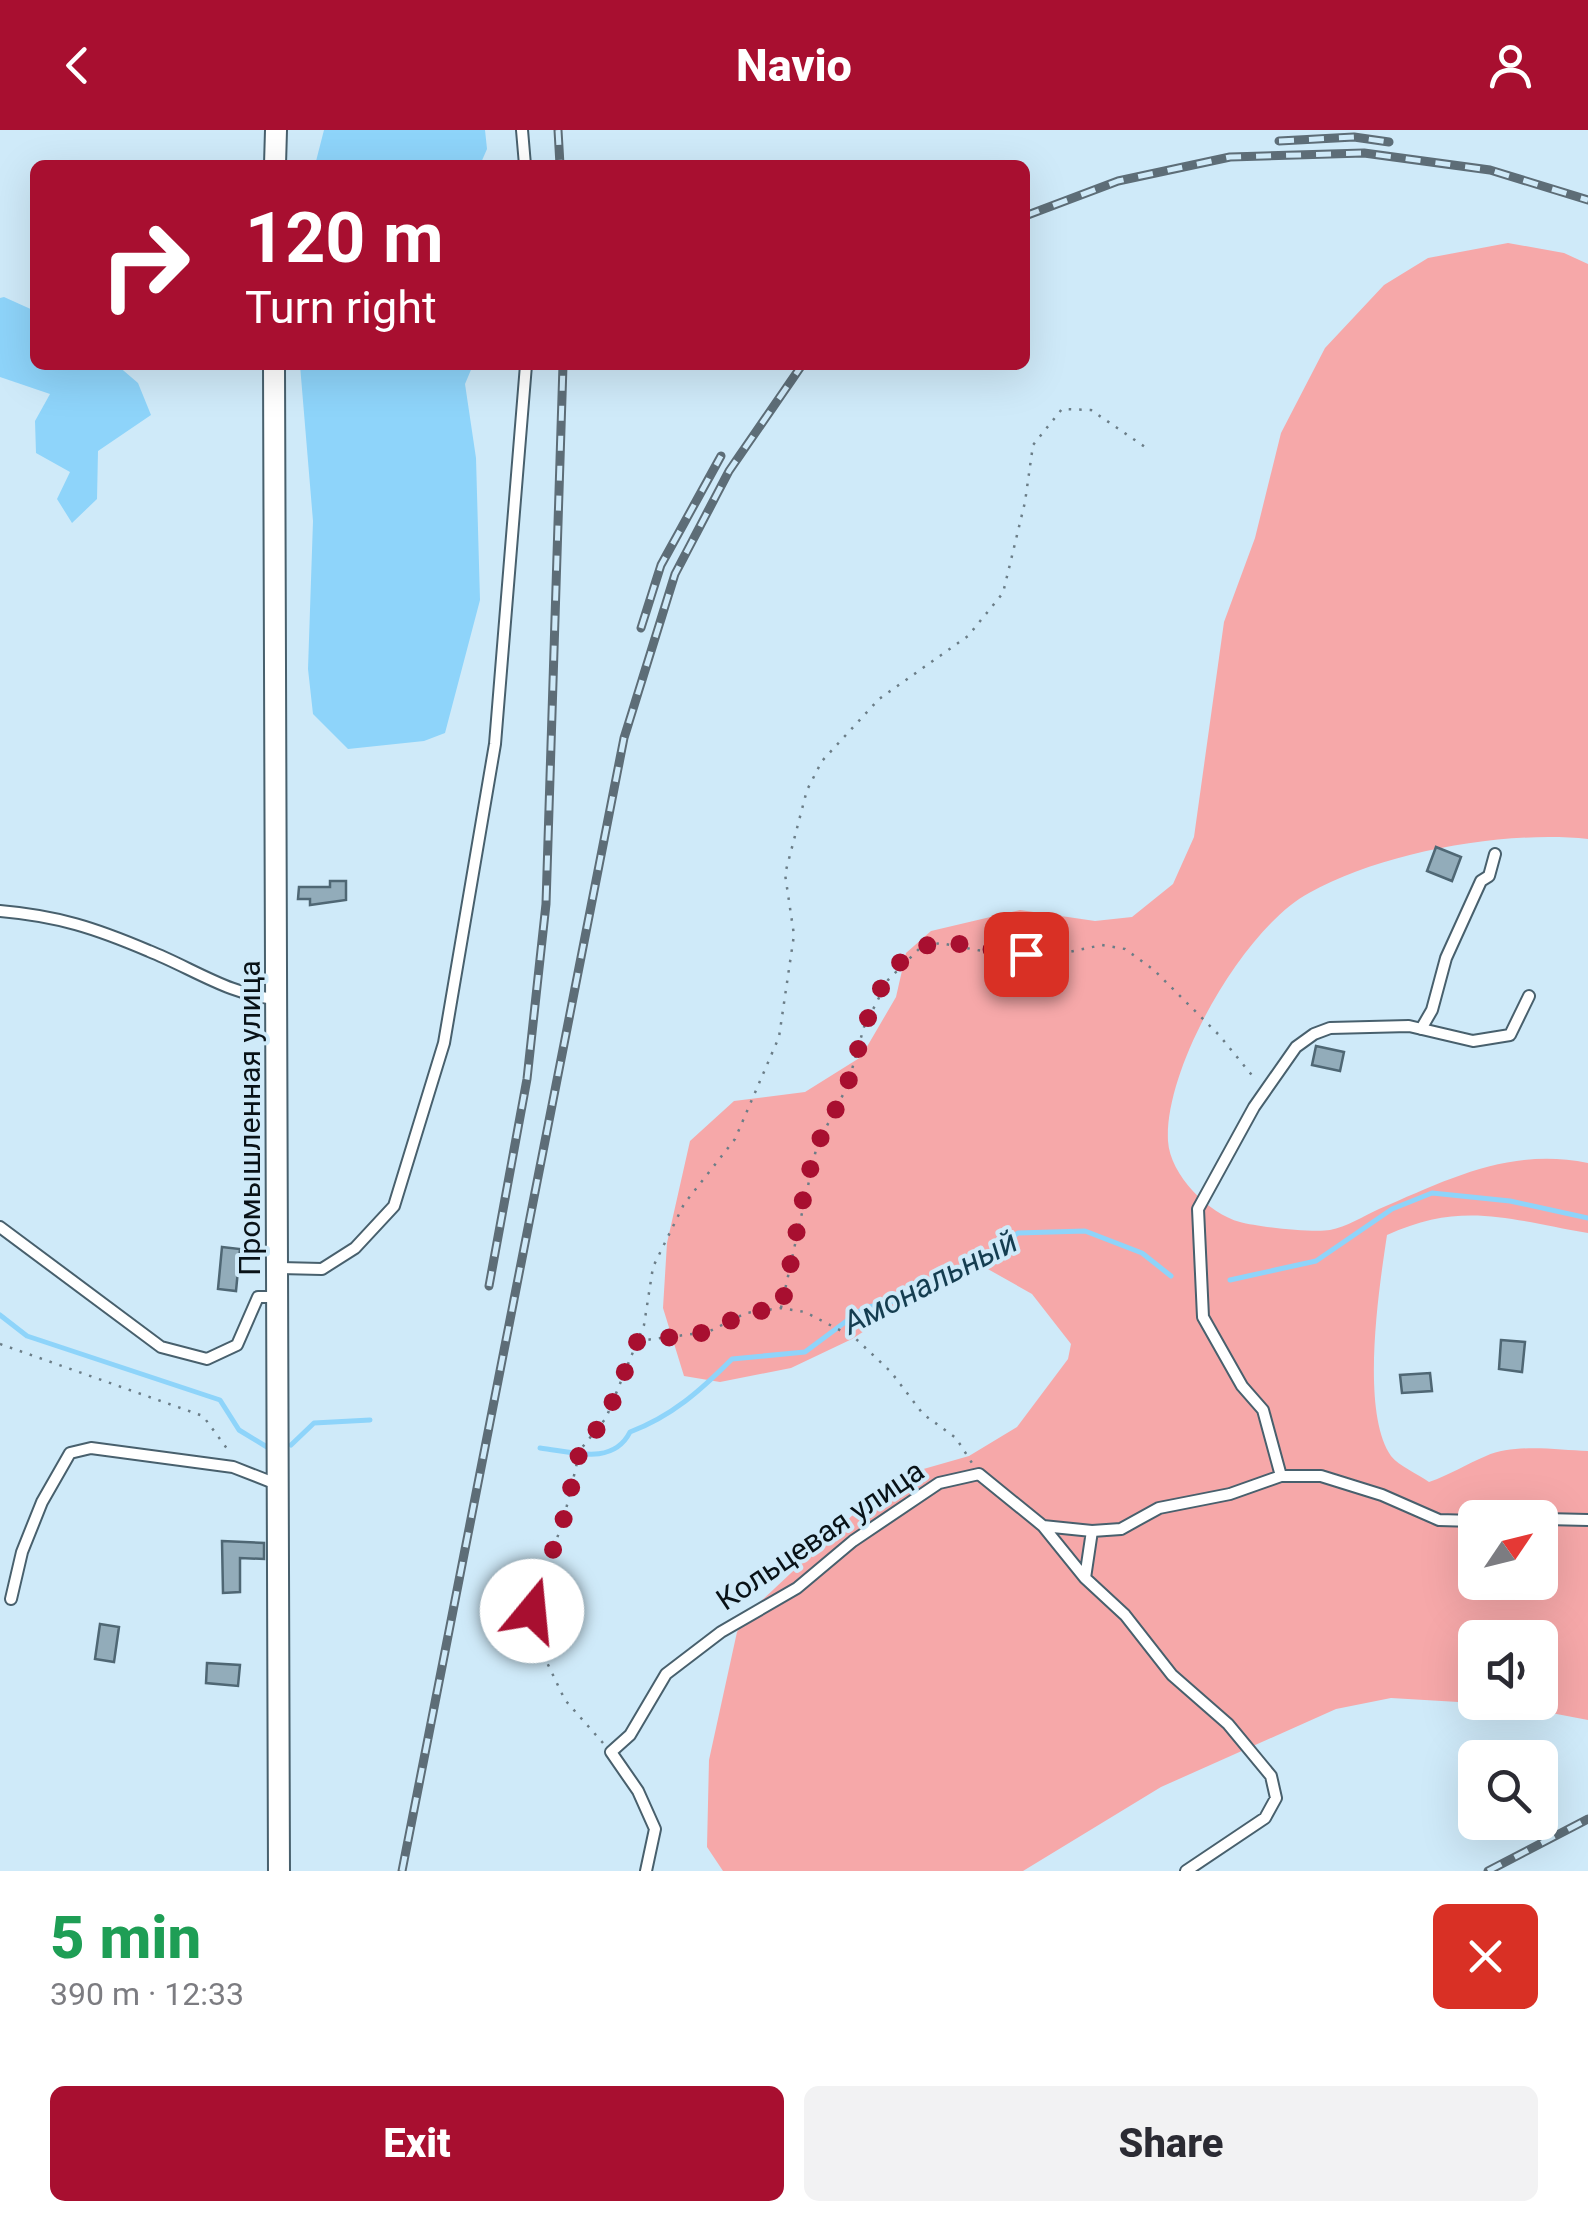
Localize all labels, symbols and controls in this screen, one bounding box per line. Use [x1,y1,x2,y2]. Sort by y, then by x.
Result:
icon: back [50,38,105,93]
icon: person [1483,38,1538,93]
text: Navio [736,39,852,92]
text: 120 m [245,197,444,279]
icon: right [80,200,210,330]
text: Turn right [245,281,437,334]
pin [984,912,1069,997]
icon: arrive [999,927,1054,982]
street label: Промышленная улица [232,960,267,1276]
water label: Амональный [835,1222,1024,1343]
street label: Кольцевая улица [710,1453,930,1617]
north arrow [1458,1500,1558,1600]
map controls [1458,1500,1558,1840]
position arrow [480,1559,584,1663]
button: sound [1458,1620,1558,1720]
button: search [1458,1740,1558,1840]
text: 5 min [50,1902,201,1973]
button: close [1433,1904,1538,2009]
text: 390 m · 12:33 [50,1975,244,2013]
button: Exit [50,2086,784,2201]
button: Share [804,2086,1538,2201]

